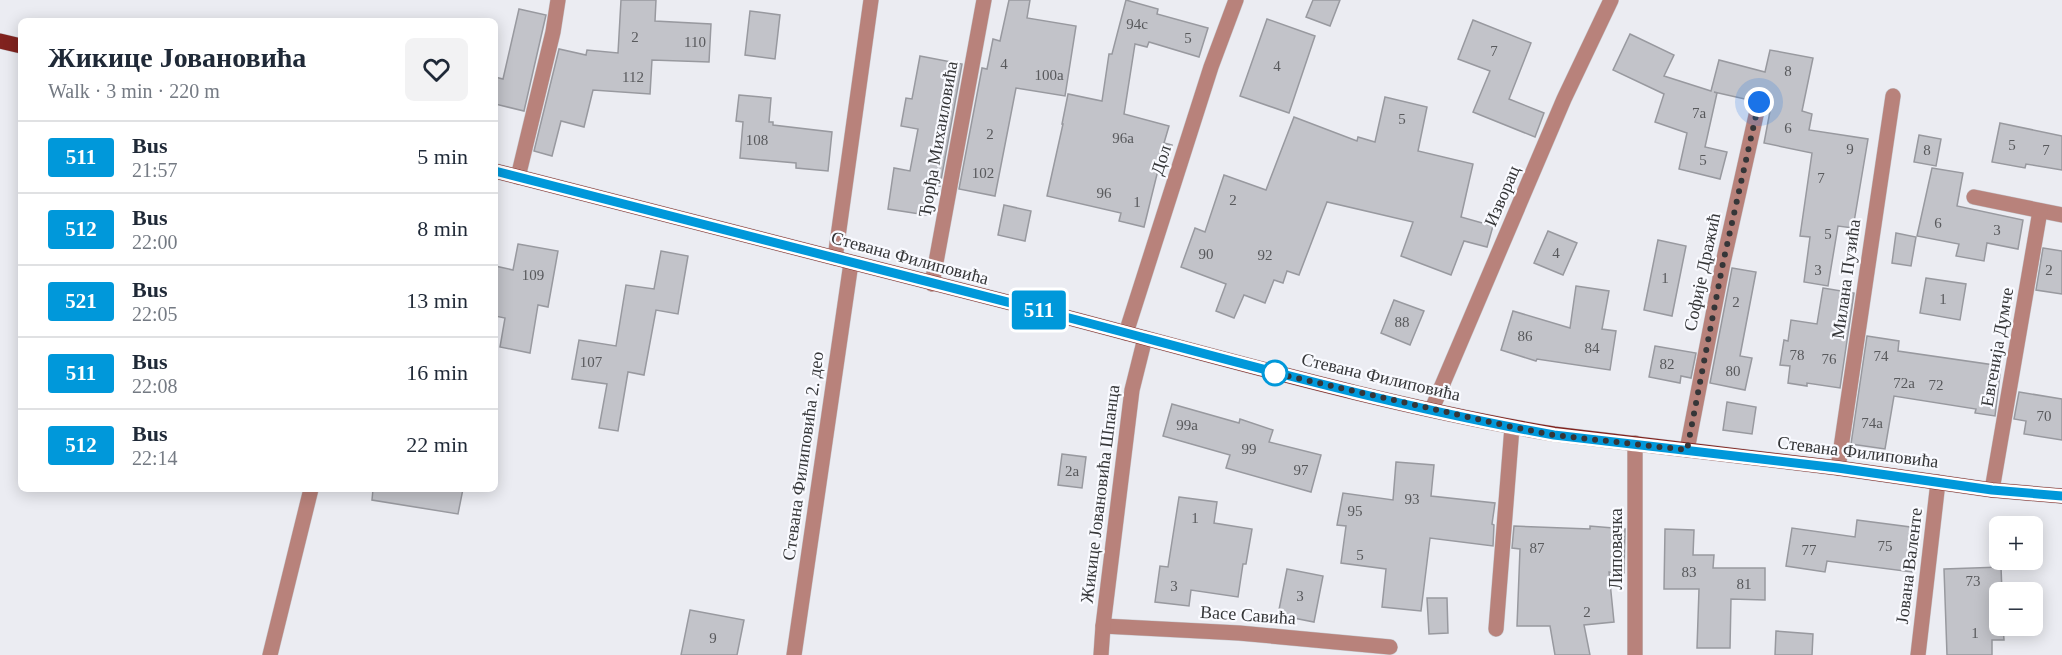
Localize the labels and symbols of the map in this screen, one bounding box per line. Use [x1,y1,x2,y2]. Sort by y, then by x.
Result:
house number: 94c [1126,16,1148,32]
house number: 2 [631,29,639,45]
house number: 5 [1184,30,1192,46]
house number: 110 [684,34,706,50]
house number: 7 [1490,43,1498,59]
house number: 4 [1000,56,1008,72]
house number: 4 [1273,58,1281,74]
street label: Ђорђа Михаиловића [914,60,962,218]
house number: 8 [1784,63,1792,79]
house number: 100a [1034,67,1064,83]
house number: 112 [622,69,644,85]
your location [1744,87,1774,117]
house number: 7a [1692,105,1706,121]
house number: 5 [1398,111,1406,127]
house number: 6 [1784,120,1792,136]
house number: 2 [986,126,994,142]
house number: 96a [1112,130,1134,146]
house number: 108 [746,132,768,148]
house number: 5 [2008,137,2016,153]
house number: 9 [1846,141,1854,157]
house number: 8 [1923,142,1931,158]
house number: 7 [2042,142,2050,158]
street label: Дол [1147,143,1175,177]
house number: 5 [1699,152,1707,168]
street label: Изворац [1480,162,1524,229]
house number: 102 [972,165,994,181]
house number: 7 [1817,170,1825,186]
house number: 96 [1097,185,1112,201]
house number: 2 [1229,192,1237,208]
house number: 1 [1133,194,1141,210]
street label: Софије Дражић [1680,211,1724,333]
house number: 6 [1934,215,1942,231]
street label: Милана Пузића [1828,218,1864,340]
house number: 3 [1993,222,2001,238]
house number: 5 [1824,226,1832,242]
street label: Стевана Филиповића [829,227,991,289]
house number: 4 [1552,245,1560,261]
house number: 90 [1199,246,1214,262]
house number: 92 [1258,247,1273,263]
house number: 3 [1814,262,1822,278]
house number: 2 [2045,262,2053,278]
house number: 109 [522,267,544,283]
house number: 1 [1661,270,1669,286]
street label: Евгенија Думче [1977,286,2017,408]
line badge: 511 [1004,290,1074,330]
house number: 1 [1939,291,1947,307]
house number: 2 [1732,294,1740,310]
house number: 88 [1395,314,1410,330]
house number: 86 [1518,328,1533,344]
house number: 84 [1585,340,1600,356]
house number: 78 [1790,347,1805,363]
house number: 74 [1874,348,1889,364]
street label: Стевана Филиповића [1300,349,1462,405]
street label: Стевана Филиповића 2. део [778,350,828,562]
house number: 76 [1822,351,1837,367]
house number: 107 [580,354,603,370]
house number: 82 [1660,356,1675,372]
unlabelled marker [1262,360,1288,386]
house number: 80 [1726,363,1741,379]
house number: 72a [1893,375,1915,391]
house number: 72 [1929,377,1944,393]
street label: Жикице Јовановића Шпанца [1077,384,1123,604]
house number: 70 [2037,408,2052,424]
house number: 74a [1861,415,1883,431]
house number: 99a [1176,417,1198,433]
street label: Стевана Филиповића [1776,432,1940,472]
house number: 99 [1242,441,1257,457]
house number: 97 [1294,462,1309,478]
house number: 2a [1065,463,1079,479]
house number: 93 [1405,491,1420,507]
house number: 95 [1348,503,1363,519]
street label: Јована Валенте [1892,507,1926,625]
street label: Липовачка [1606,508,1626,590]
house number: 1 [1191,510,1199,526]
house number: 75 [1878,538,1893,554]
house number: 87 [1530,540,1545,556]
house number: 77 [1802,542,1817,558]
house number: 5 [1356,547,1364,563]
house number: 83 [1682,564,1697,580]
house number: 73 [1966,573,1981,589]
house number: 81 [1737,576,1752,592]
house number: 3 [1170,578,1178,594]
house number: 3 [1296,588,1304,604]
street label: Васе Савића [1200,602,1296,628]
house number: 2 [1583,604,1591,620]
house number: 1 [1971,625,1979,641]
house number: 9 [709,630,717,646]

